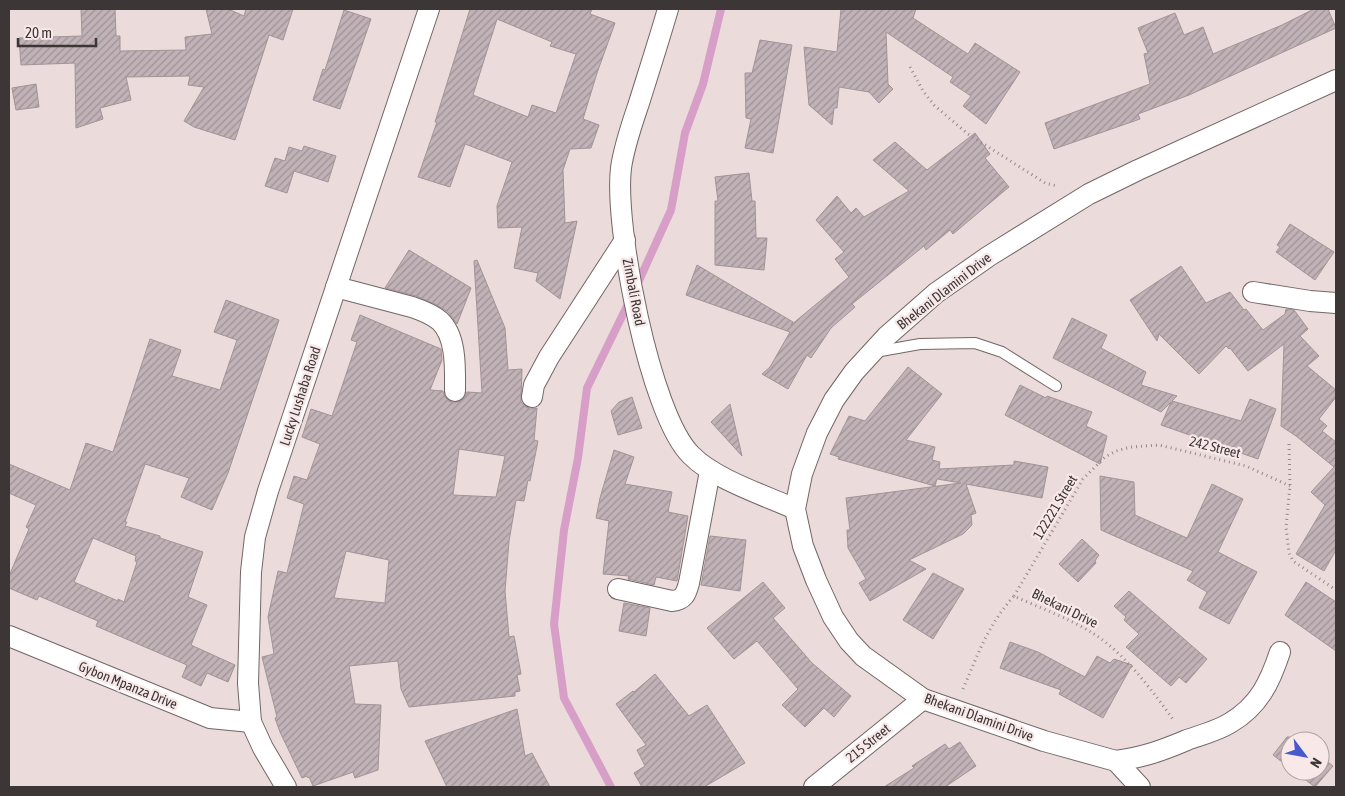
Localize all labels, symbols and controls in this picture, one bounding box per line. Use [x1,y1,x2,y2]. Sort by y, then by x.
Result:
scale bar [18,15,95,47]
text: 20 m [25,24,52,41]
street label: Bhekani Dlamini Drive [894,249,994,333]
street label: Zimbali Road [620,257,648,327]
street label: Lucky Lushaba Road [276,344,324,448]
street label: 242 Street [1188,433,1242,461]
street label: 122221 Street [1030,472,1080,542]
street label: Bhekani Drive [1029,585,1101,631]
street label: Gybon Mpanza Drive [76,658,180,712]
street label: Bhekani Dlamini Drive [922,690,1036,744]
street label: 215 Street [843,720,893,766]
north arrow [1280,731,1330,781]
text: N [1307,755,1325,771]

